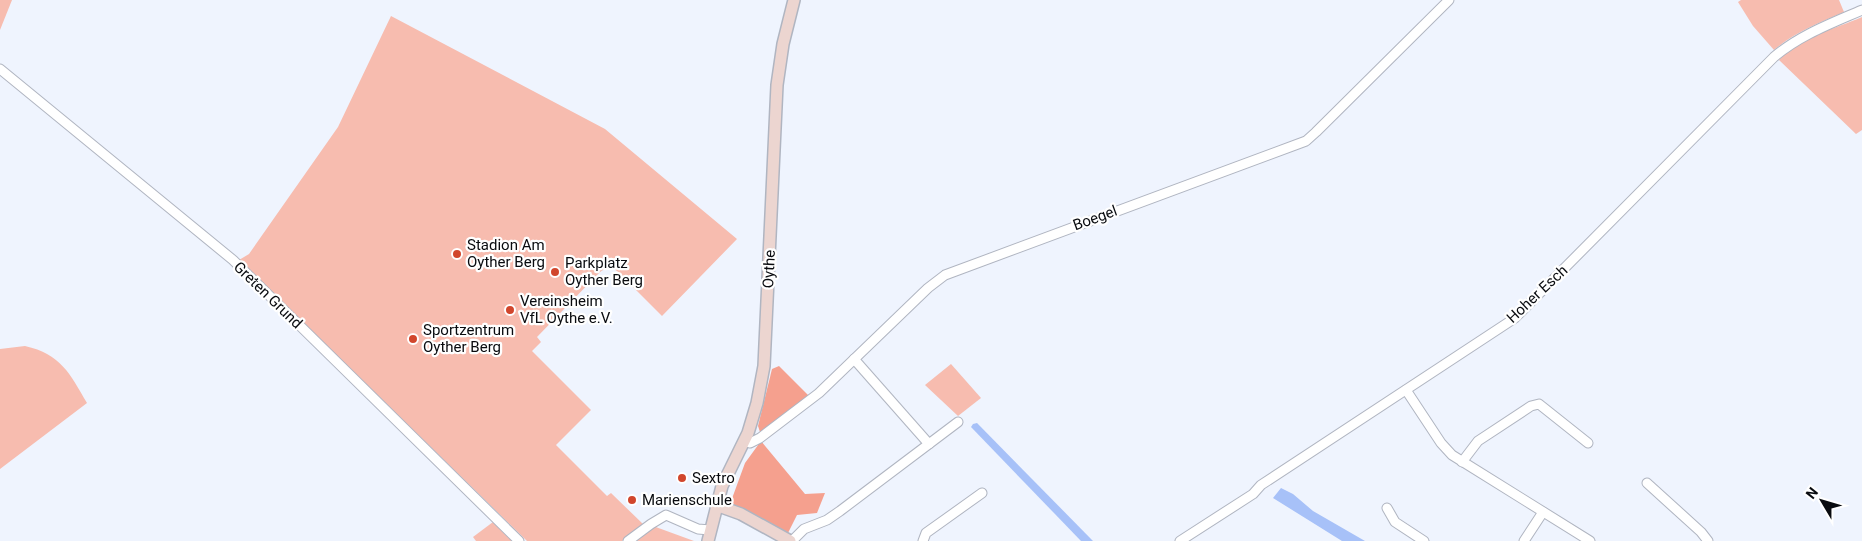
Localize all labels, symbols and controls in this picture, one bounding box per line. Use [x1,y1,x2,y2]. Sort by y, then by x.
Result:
street label: Boegel [1070,202,1120,234]
place label: Stadion Am Oyther Berg [467,236,545,271]
marker: Stadion Am Oyther Berg [451,248,463,260]
street label: Oythe [759,249,779,289]
place label: Parkplatz Oyther Berg [565,254,643,289]
street label: Greten Grund [230,258,306,332]
street label: Hoher Esch [1503,261,1571,327]
marker: Parkplatz Oyther Berg [549,266,561,278]
place label: Vereinsheim VfL Oythe e.V. [520,292,613,327]
marker: Vereinsheim VfL Oythe e.V. [504,304,516,316]
place label: Sportzentrum Oyther Berg [423,321,514,356]
marker: Sportzentrum Oyther Berg [407,333,419,345]
place label: Sextro [692,469,735,487]
marker: Sextro [676,472,688,484]
north arrow [1797,476,1847,526]
text: N [1802,484,1821,502]
place label: Marienschule [642,491,732,509]
marker: Marienschule [626,494,638,506]

